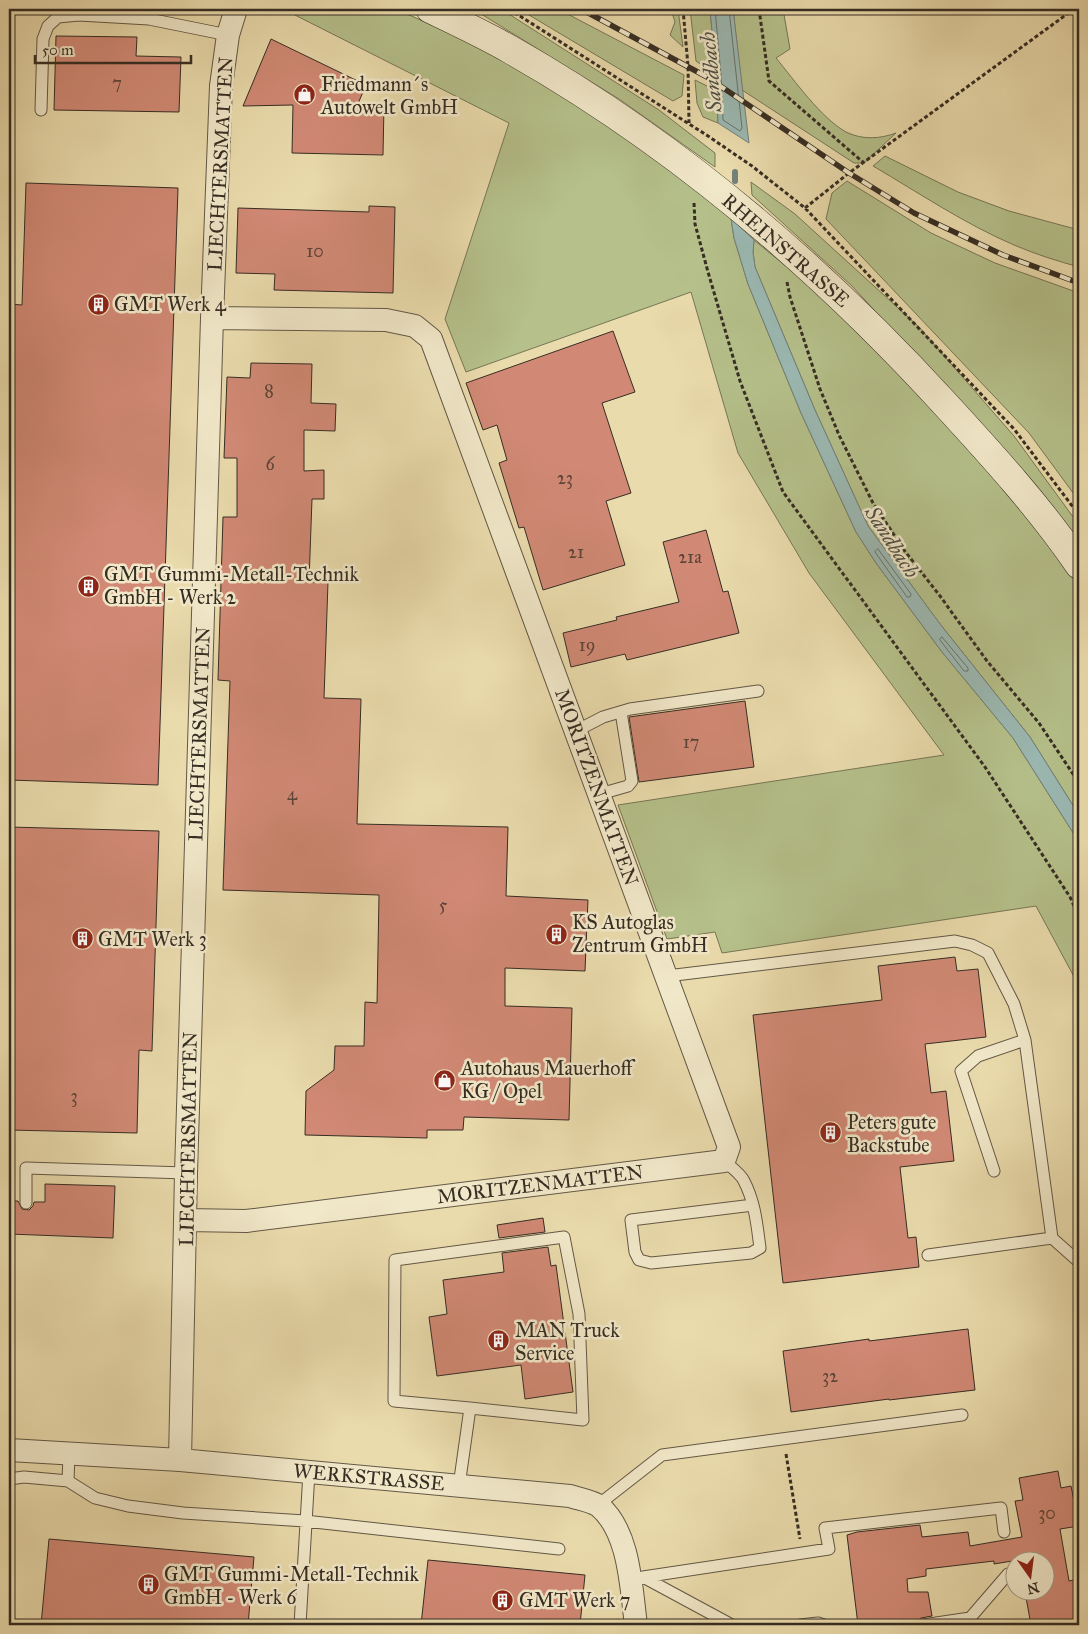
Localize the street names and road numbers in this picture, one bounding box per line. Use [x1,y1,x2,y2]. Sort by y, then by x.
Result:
street label: LIECHTERSMATTEN [202,56,238,272]
street label: RHEINSTRASSE [717,188,855,312]
street label: LIECHTERSMATTEN [183,626,215,842]
street label: MORITZENMATTEN [550,685,644,889]
street label: LIECHTERSMATTEN [174,1031,202,1247]
street label: MORITZENMATTEN [435,1159,645,1209]
street label: WERKSTRASSE [292,1458,446,1496]

